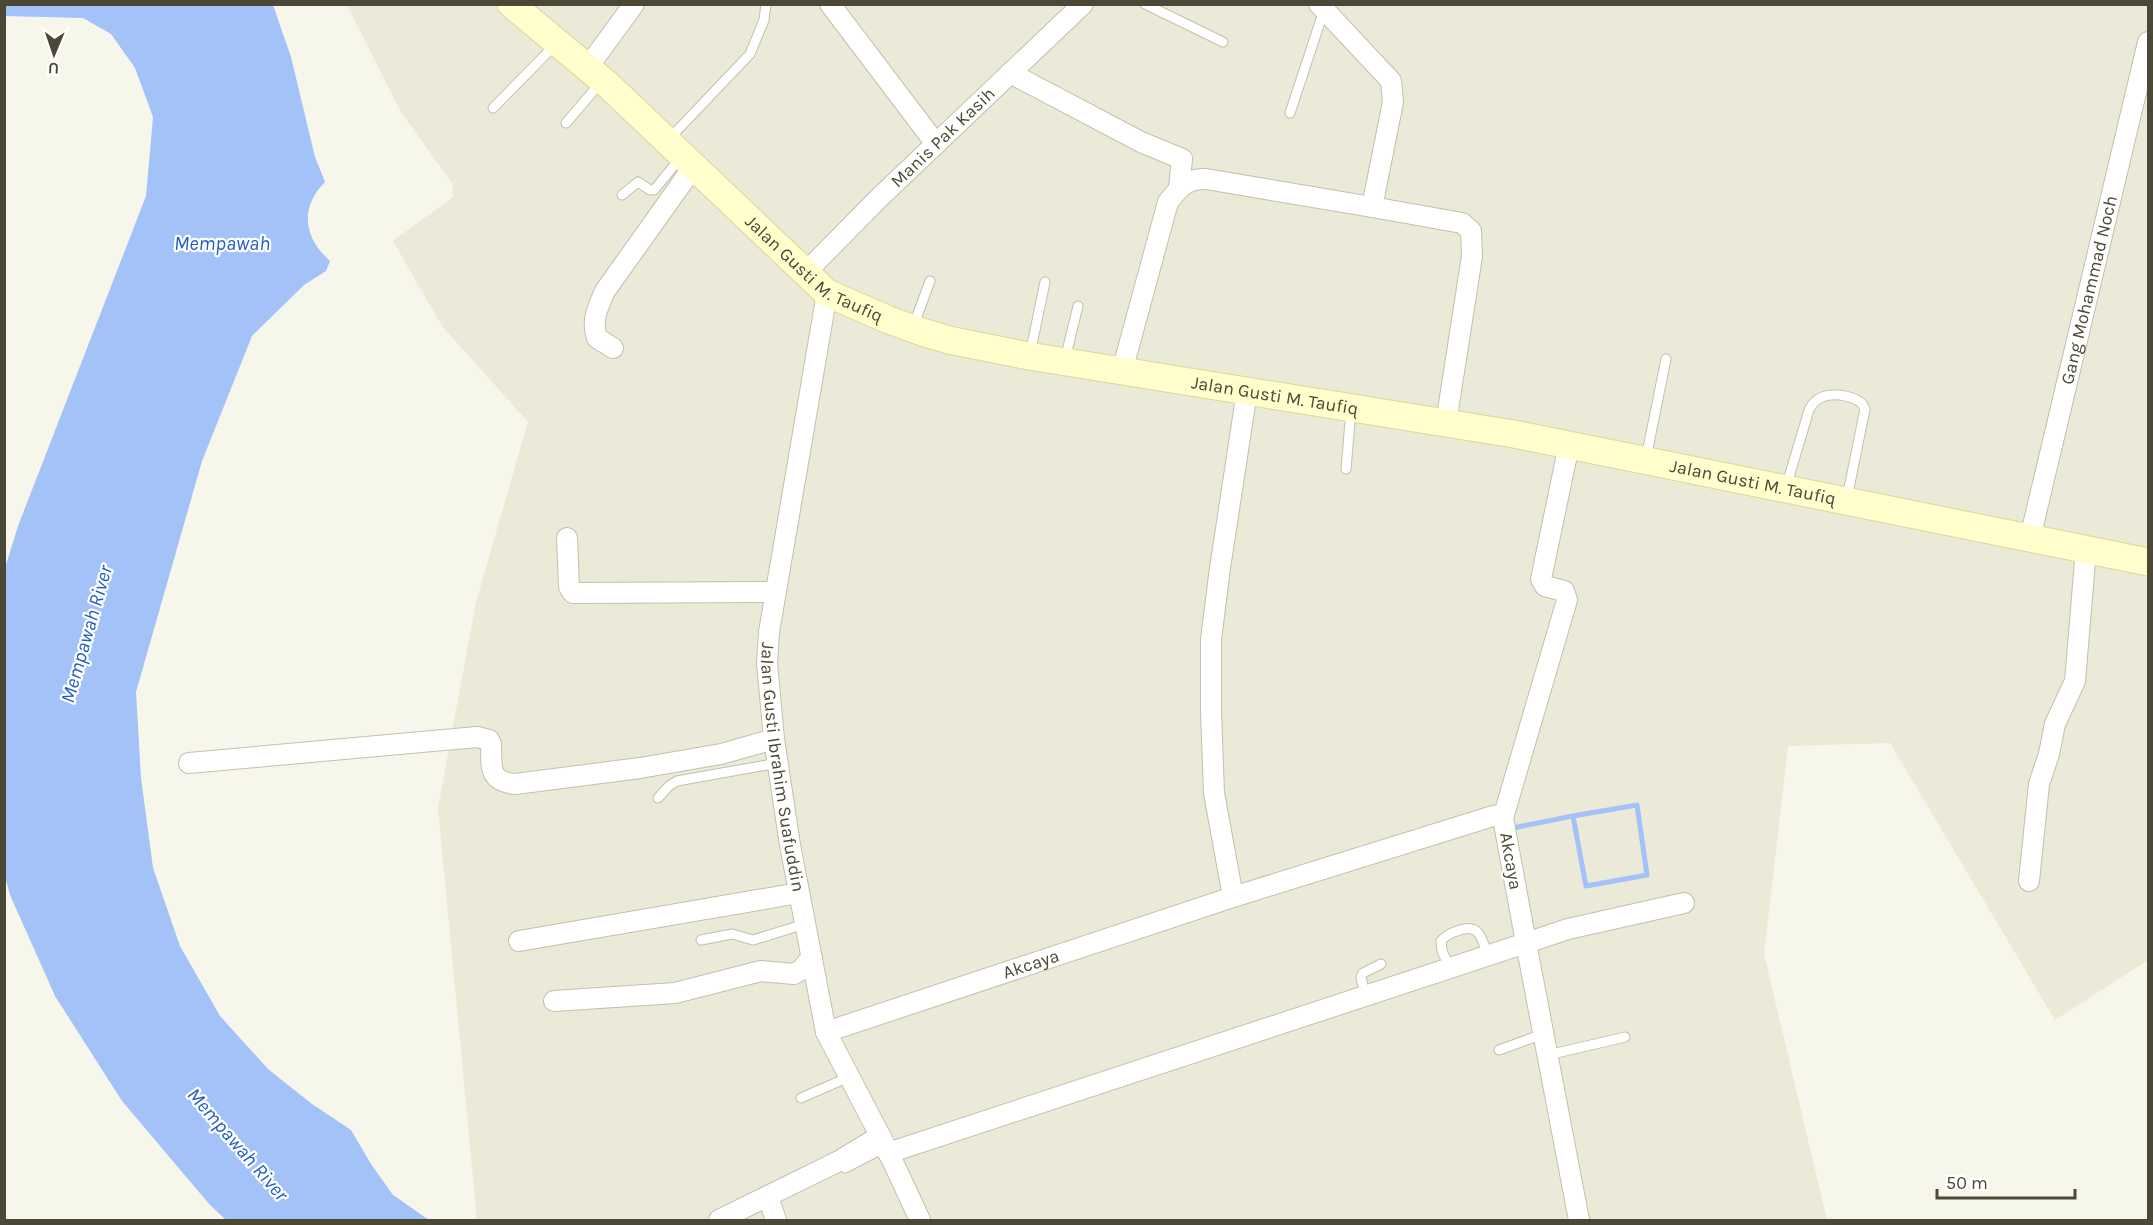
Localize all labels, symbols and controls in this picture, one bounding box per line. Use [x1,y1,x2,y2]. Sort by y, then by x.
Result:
north arrow [24,24,84,84]
text: U [48,59,59,78]
street label: Manis Pak Kasih [886,82,1000,192]
street label: Gang Mohammad Noch [2056,193,2122,387]
street label: Jalan Gusti M. Taufiq [741,210,886,327]
water label: Mempawah [174,232,270,255]
street label: Jalan Gusti M. Taufiq [1190,371,1360,420]
street label: Jalan Gusti M. Taufiq [1668,455,1838,510]
water label: Mempawah River [56,562,117,706]
street label: Jalan Gusti Ibrahim Suafuddin [756,642,810,894]
street label: Akcaya [1495,831,1527,891]
street label: Akcaya [1000,944,1062,984]
water label: Mempawah River [182,1083,294,1206]
scale bar [1937,1162,2075,1200]
text: 50 m [1946,1172,1988,1194]

